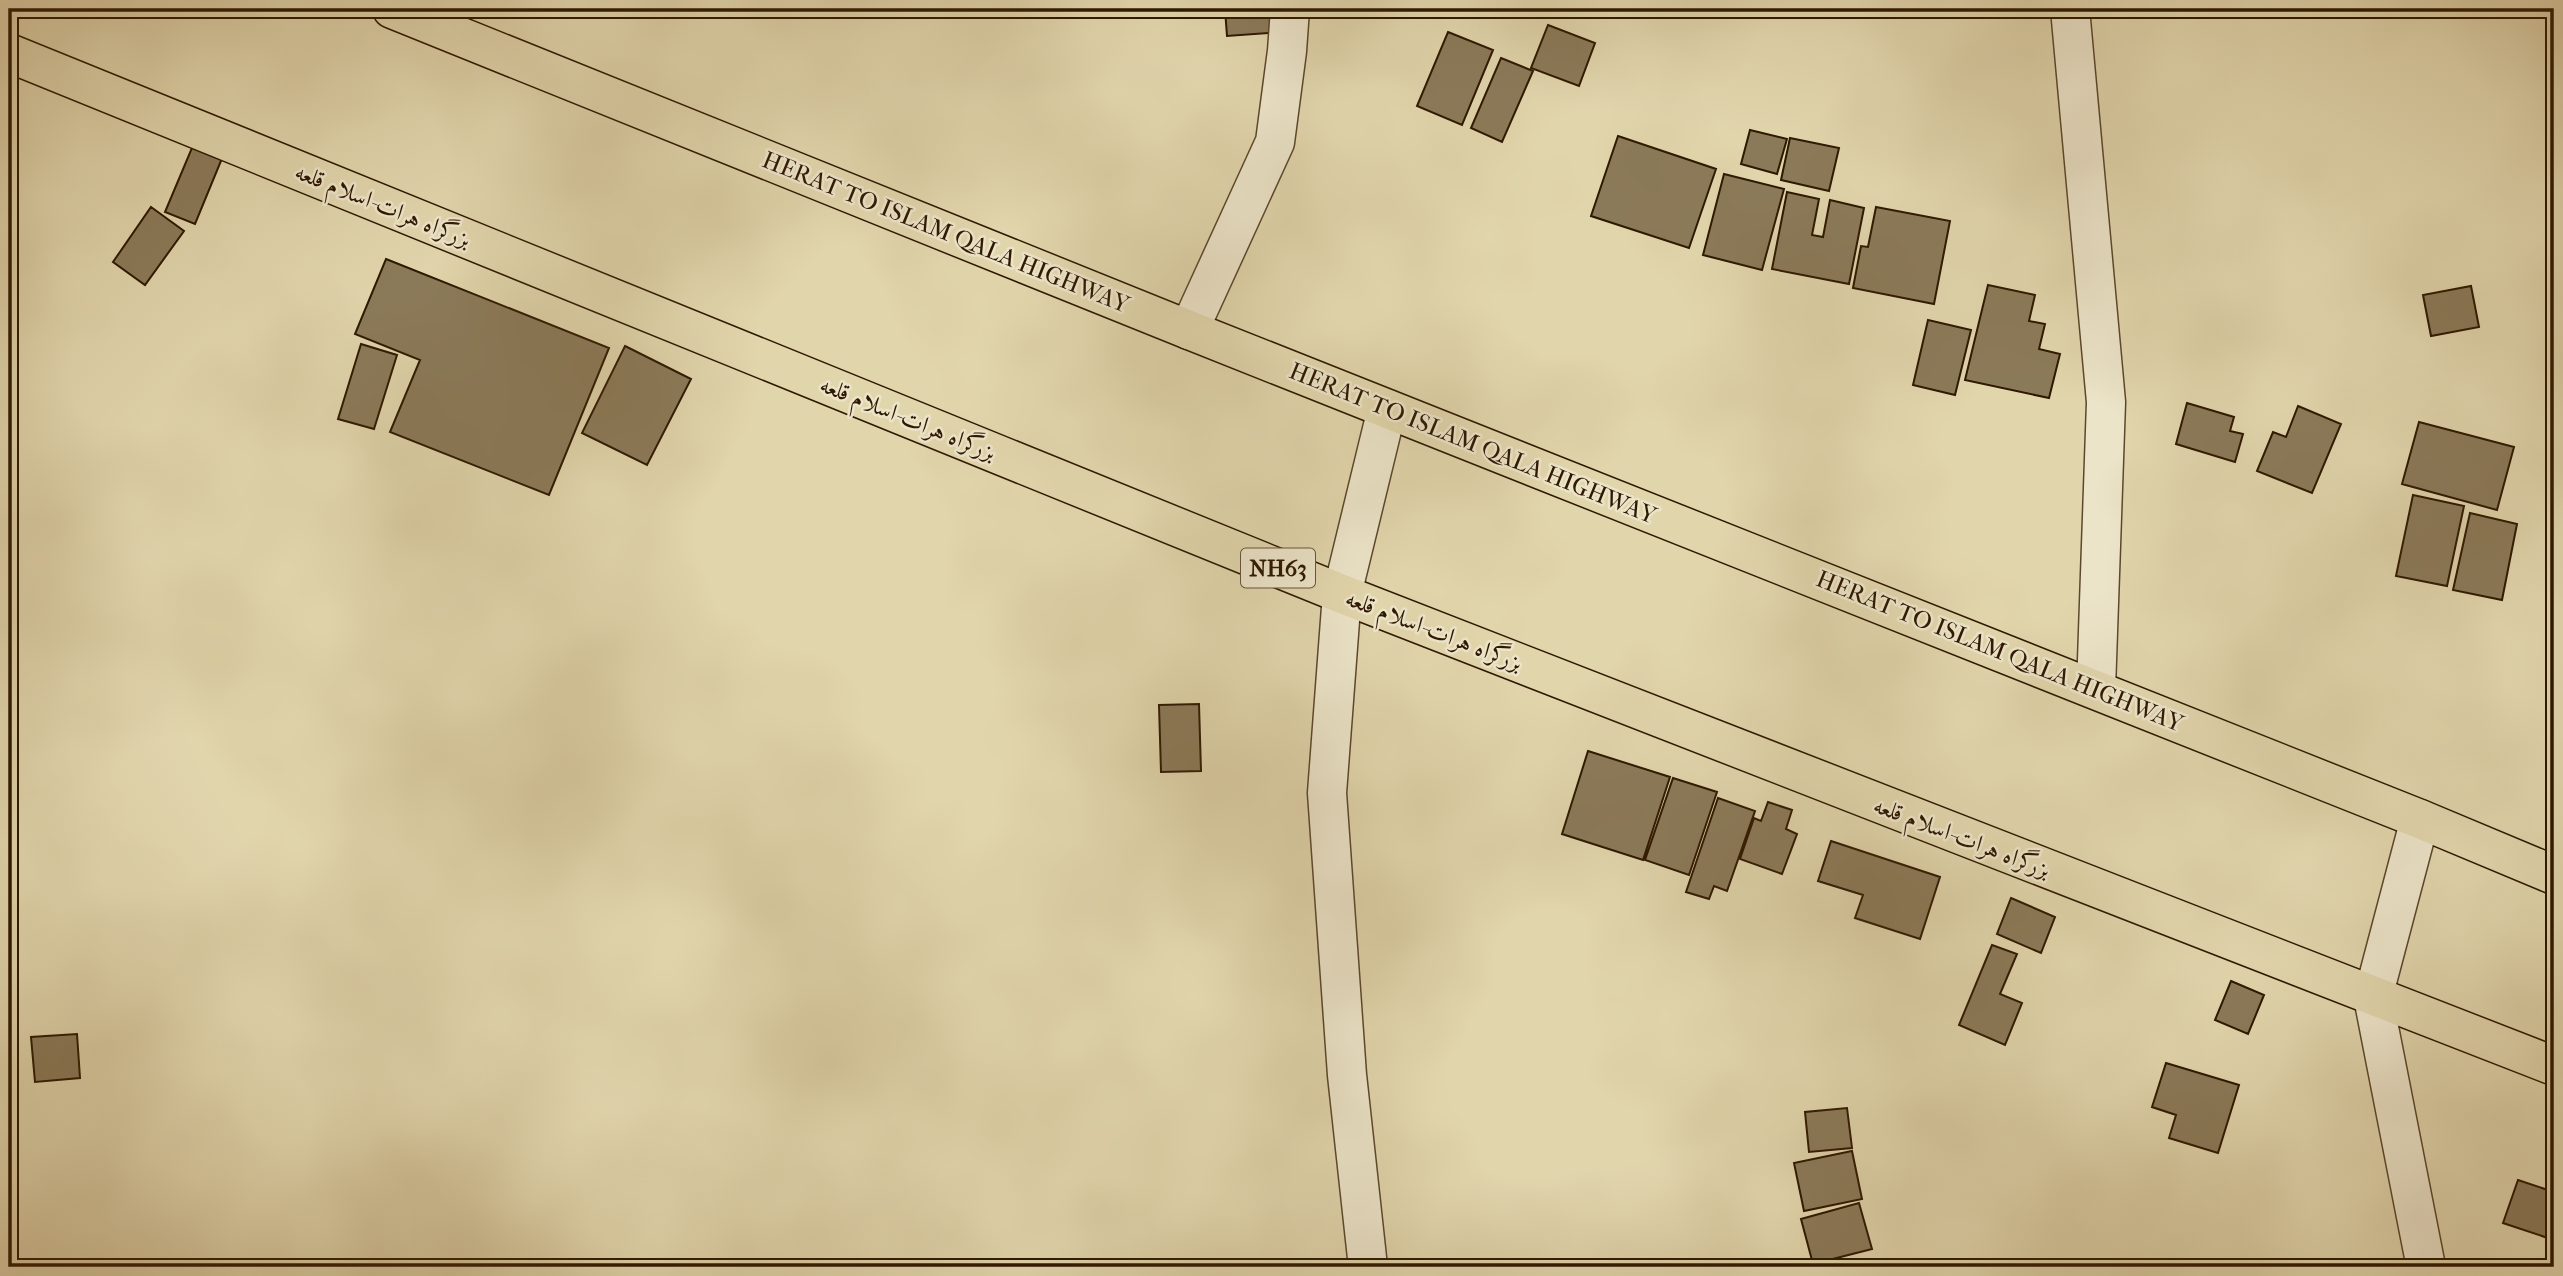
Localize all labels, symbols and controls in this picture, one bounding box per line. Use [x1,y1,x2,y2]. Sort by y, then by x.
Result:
street label: HERAT TO ISLAM QALA HIGHWAY [758,145,1134,319]
street label: بزرگراه هرات-اسلام قلعه [288,155,476,260]
street label: HERAT TO ISLAM QALA HIGHWAY [1285,356,1661,530]
street label: بزرگراه هرات-اسلام قلعه [813,368,1001,473]
road number: NH63 [1241,548,1315,588]
street label: HERAT TO ISLAM QALA HIGHWAY [1812,564,2188,738]
street label: بزرگراه هرات-اسلام قلعه [1339,582,1527,683]
street label: بزرگراه هرات-اسلام قلعه [1867,789,2055,890]

